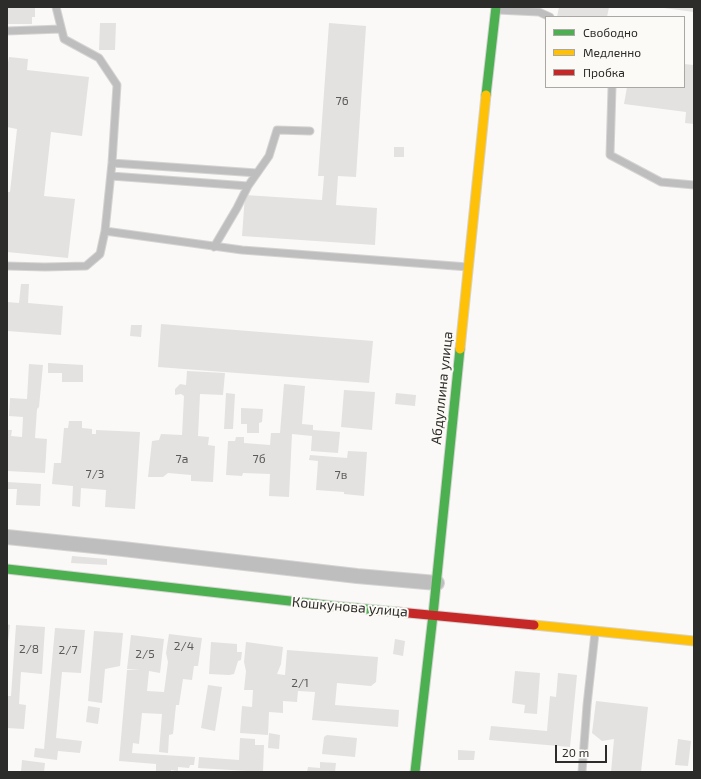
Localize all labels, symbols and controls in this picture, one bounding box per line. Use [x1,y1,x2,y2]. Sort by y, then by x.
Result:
legend [545,16,685,88]
text: Свободно [583,25,638,39]
text: Медленно [583,45,641,59]
text: Пробка [583,65,625,79]
house number: 76 [335,94,349,108]
street label: Абдуллина улица [428,331,456,445]
house number: 7а [176,452,188,466]
house number: 7б [252,452,266,466]
house number: 7/3 [85,467,105,481]
house number: 7в [335,468,347,482]
street label: Кошкунова улица [291,594,409,620]
house number: 2/4 [174,639,194,653]
house number: 2/8 [19,642,39,656]
house number: 2/7 [58,643,78,657]
house number: 2/5 [135,647,155,661]
house number: 2/1 [291,676,309,690]
scale bar [557,737,609,763]
text: 20 m [562,745,589,759]

